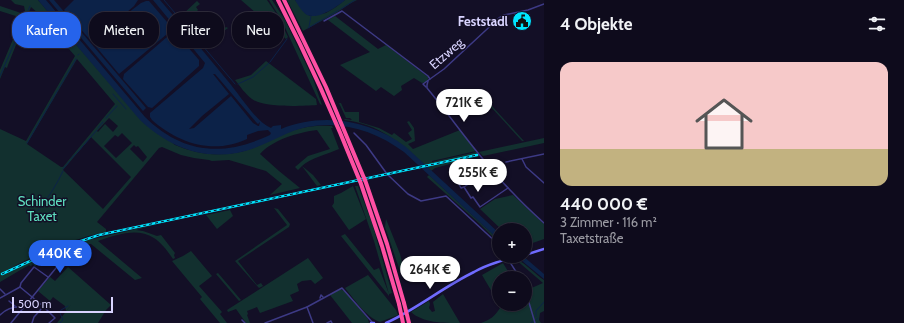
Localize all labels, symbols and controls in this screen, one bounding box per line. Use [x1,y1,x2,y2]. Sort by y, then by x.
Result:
public building icon: Feststadl [511,10,533,32]
chip: Kaufen [12,12,81,48]
chip: Mieten [89,12,159,48]
chip: Filter [167,12,224,48]
chip: Neu [232,12,284,48]
place label: Feststadl [458,13,509,29]
icon: filters [866,13,888,35]
text: 4 Objekte [560,14,633,34]
street label: Etzweg [426,33,467,72]
icon: home [688,88,760,160]
pin: 721K € [431,89,497,123]
text: 721K € [445,94,483,110]
pin: 255K € [445,159,511,193]
text: 255K € [458,164,498,180]
park label: Schinder Taxet [18,193,67,224]
text: 440 000 € [560,194,648,214]
text: 3 Zimmer · 116 m² [560,214,657,230]
map controls [492,223,532,311]
button: + [492,223,532,263]
text: Taxetstraße [560,230,623,246]
pin: 440K € [27,240,93,274]
text: 440K € [38,245,82,261]
pin: 264K € [397,256,463,290]
text: 264K € [409,261,451,277]
button: − [492,271,532,311]
scale bar [12,295,113,314]
text: 500 m [18,297,51,311]

